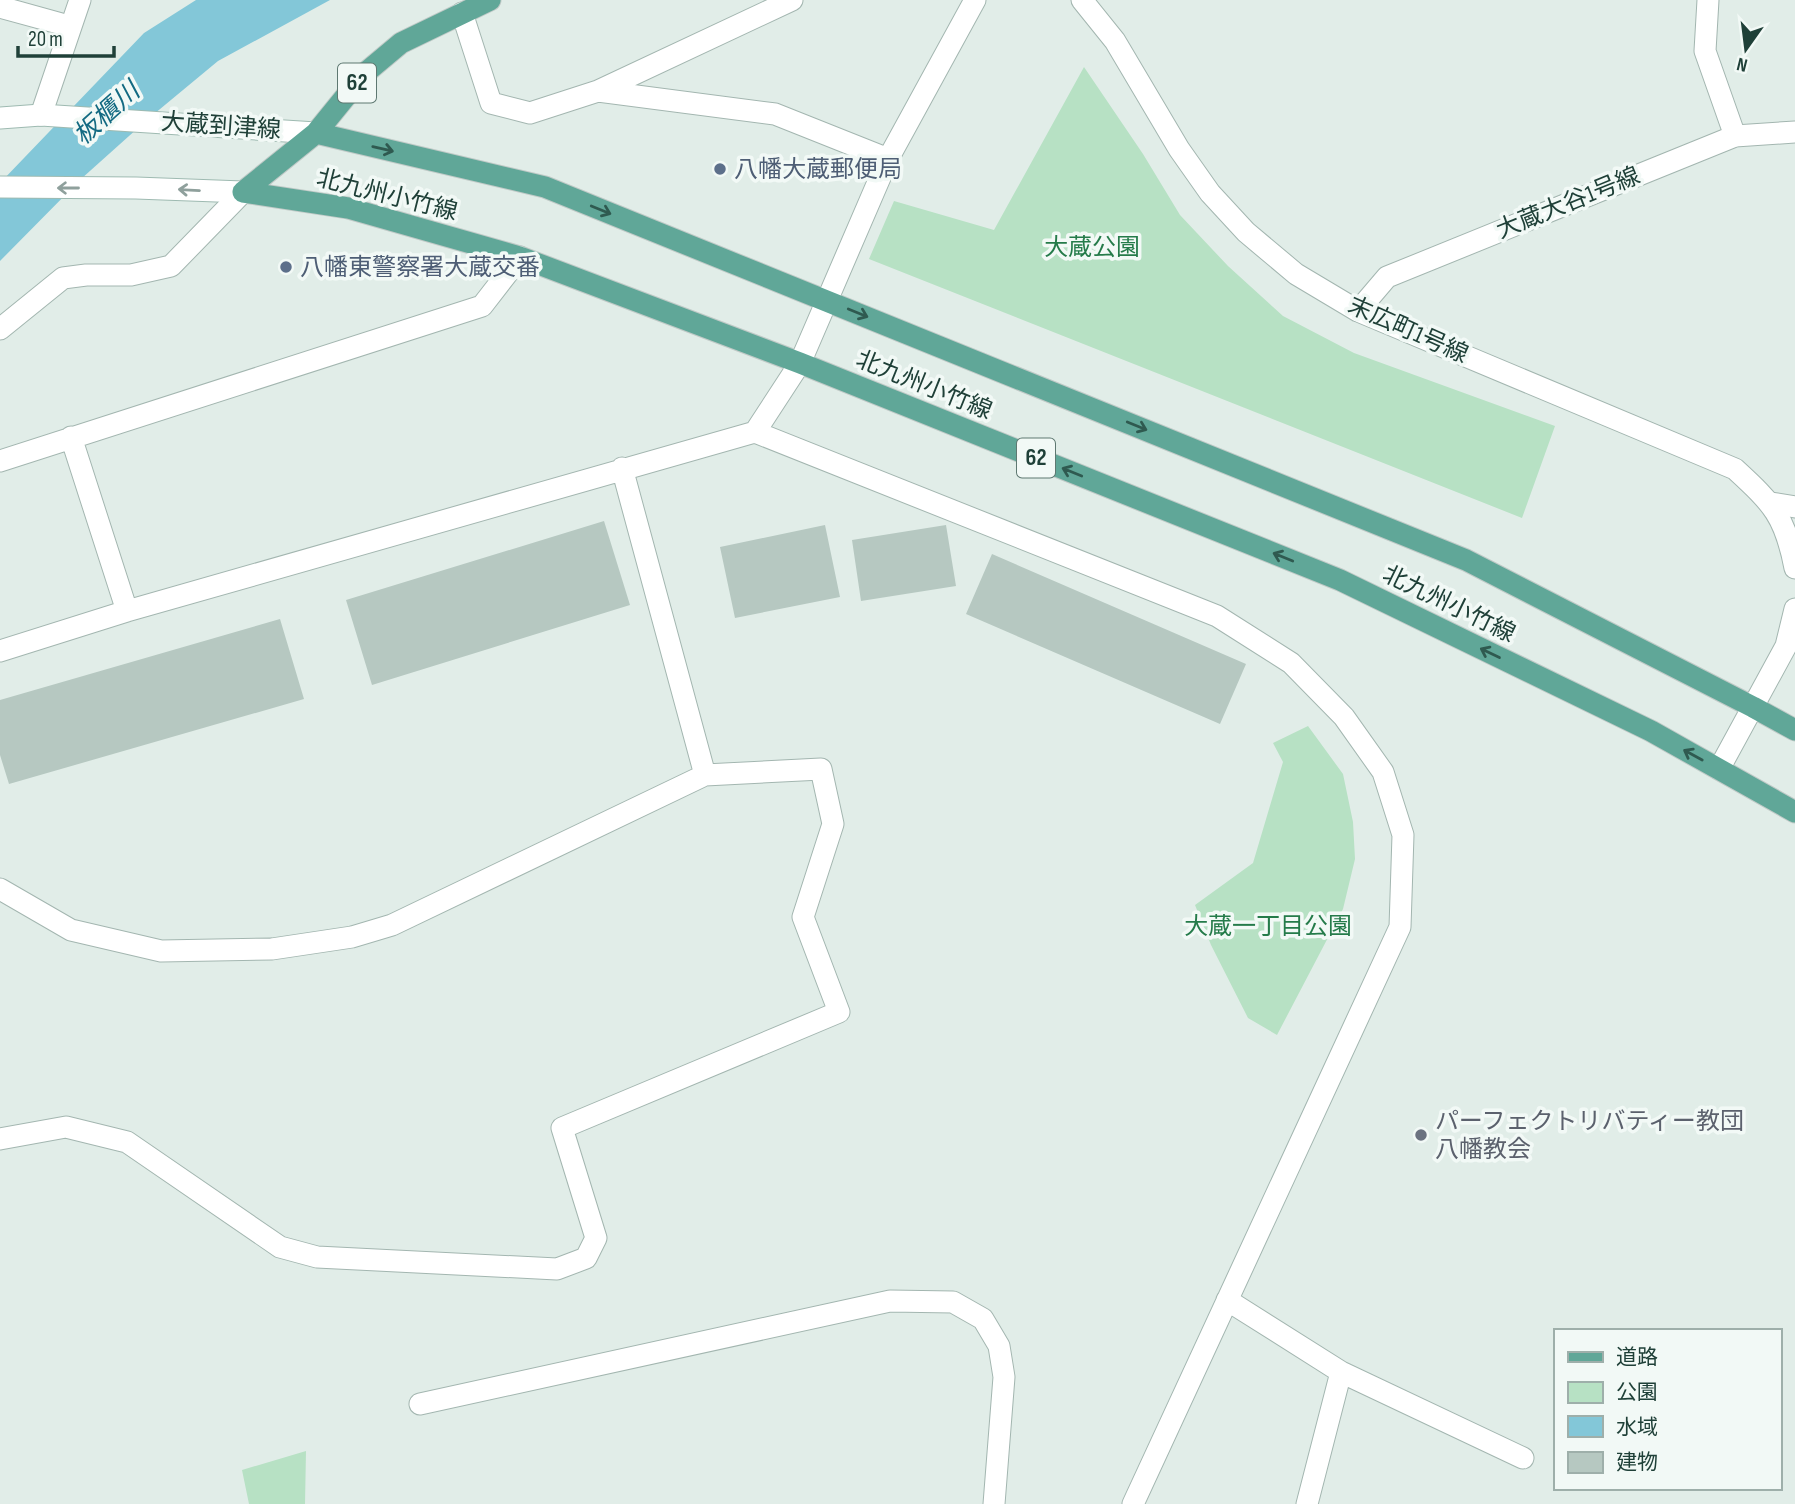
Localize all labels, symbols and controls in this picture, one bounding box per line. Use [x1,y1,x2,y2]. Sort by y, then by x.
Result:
scale bar [18,14,114,58]
north arrow [1711,14,1781,84]
text: 20 m [28,27,63,52]
text: N [1735,52,1750,76]
road number: 62 [338,64,376,102]
water label: 板櫃川 [68,74,149,152]
street label: 大蔵到津線 [160,107,282,145]
one-way arrow [371,142,394,156]
place label: 八幡大蔵郵便局 [734,155,902,184]
marker: 八幡大蔵郵便局 [712,161,728,177]
street label: 大蔵大谷1号線 [1492,161,1644,245]
street label: 北九州小竹線 [314,164,460,226]
one-way arrow [57,181,80,195]
one-way arrow [179,183,201,196]
one-way arrow [590,204,612,217]
park label: 大蔵公園 [1044,233,1140,262]
place label: 八幡東警察署大蔵交番 [300,253,540,282]
marker: 八幡東警察署大蔵交番 [278,259,294,275]
street label: 末広町1号線 [1343,291,1473,369]
one-way arrow [847,307,868,320]
street label: 北九州小竹線 [852,345,996,425]
one-way arrow [1125,421,1147,434]
road number: 62 [1017,438,1055,478]
one-way arrow [1062,465,1083,478]
one-way arrow [1273,549,1295,562]
street label: 北九州小竹線 [1378,559,1520,649]
one-way arrow [1480,645,1501,659]
one-way arrow [1683,748,1704,761]
park label: 大蔵一丁目公園 [1184,912,1352,941]
place label: パーフェクトリバティー教団 八幡教会 [1435,1107,1744,1164]
marker: パーフェクトリバティー教団 八幡教会 [1413,1127,1429,1143]
legend [1554,1329,1781,1490]
text: 道路 [1616,1345,1658,1370]
text: 公園 [1616,1380,1658,1405]
text: 水域 [1616,1415,1658,1440]
text: 建物 [1616,1450,1658,1475]

